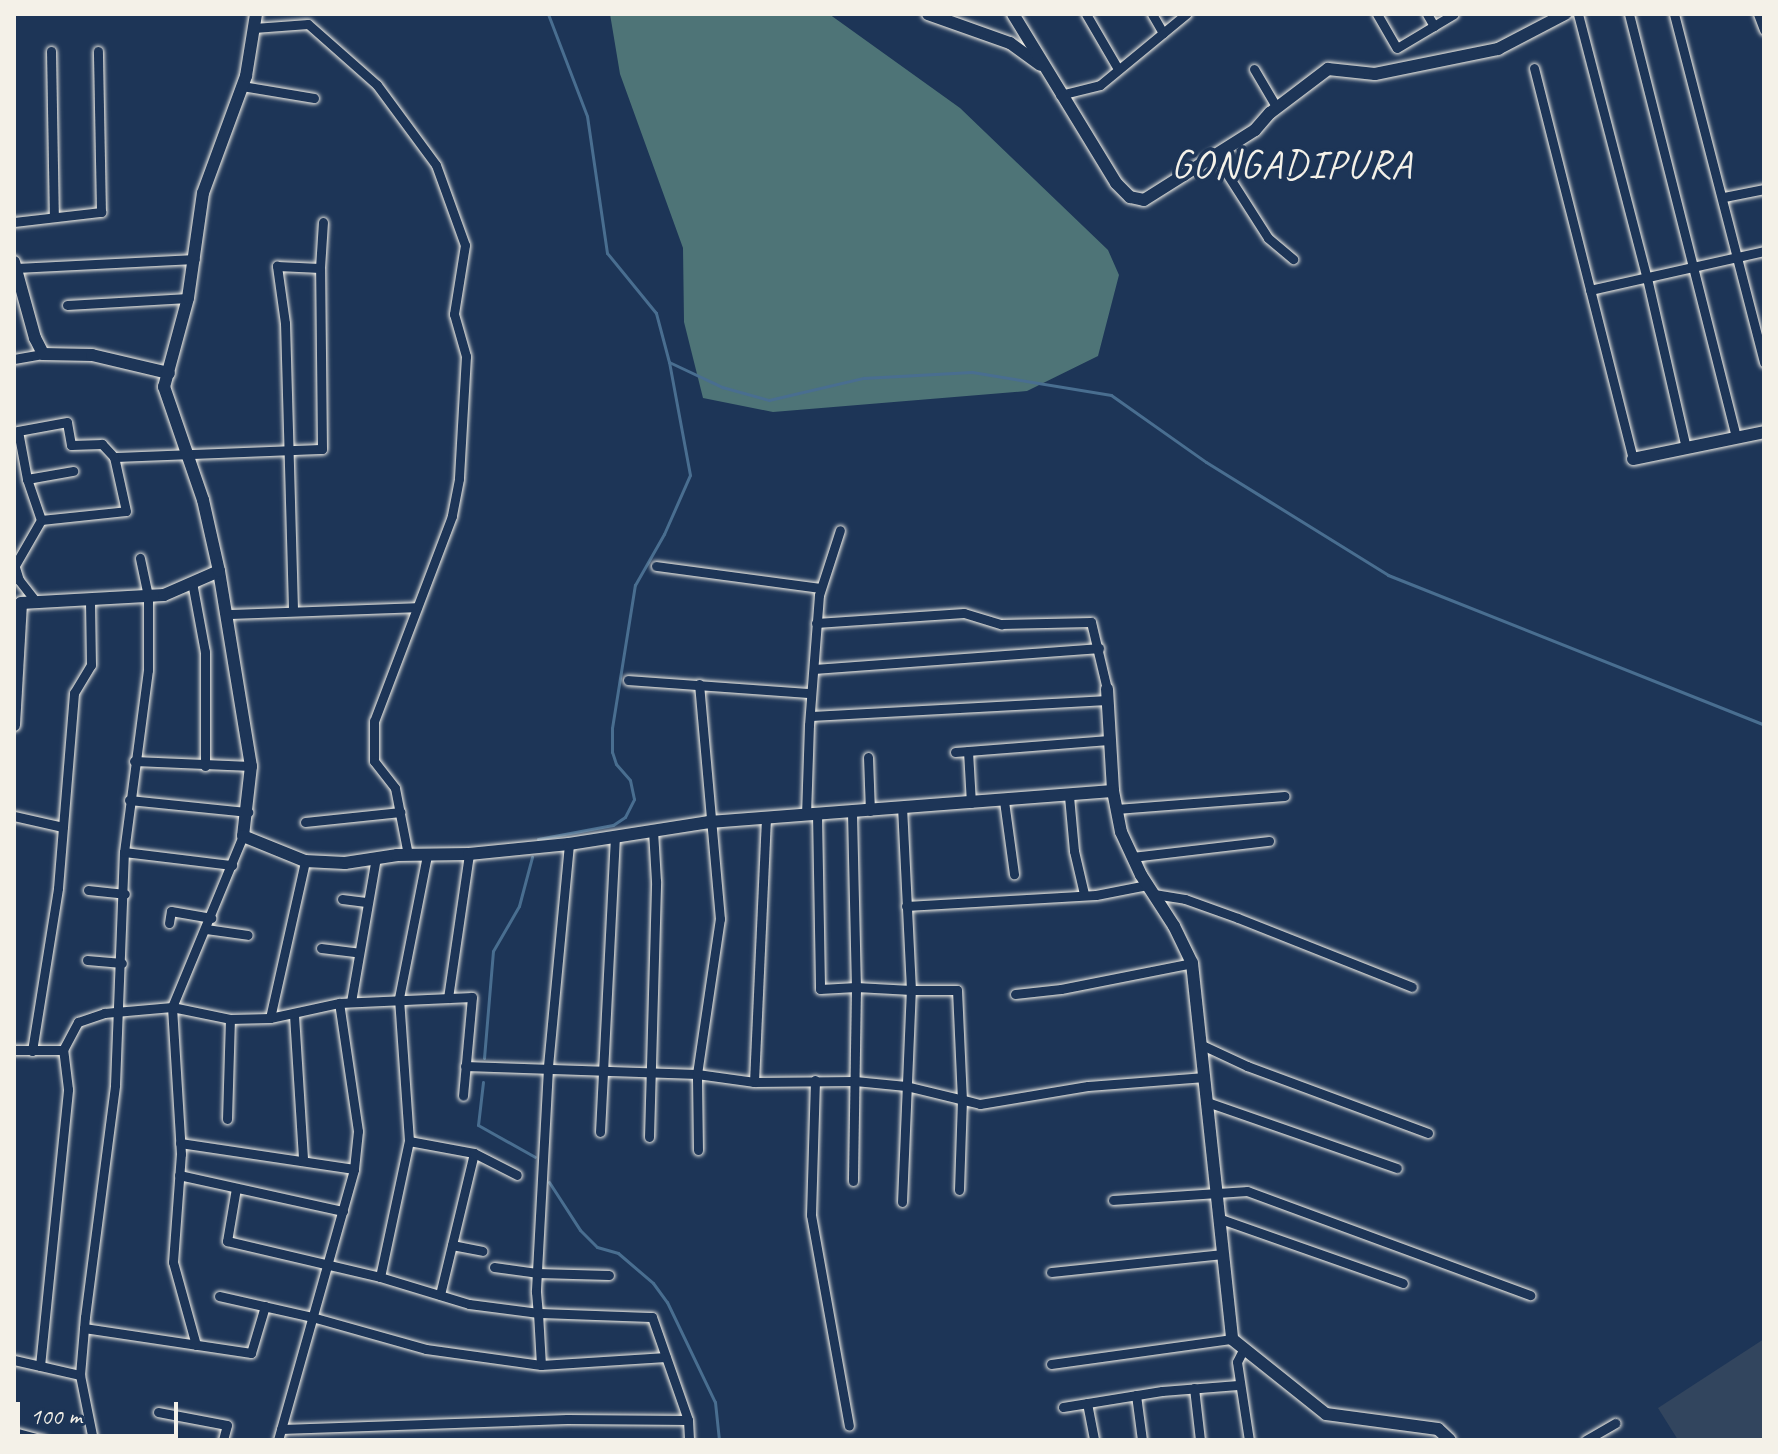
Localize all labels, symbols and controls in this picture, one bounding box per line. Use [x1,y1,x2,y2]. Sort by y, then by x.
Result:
district label: GONGADIPURA [1172,140,1412,188]
scale bar [20,1386,182,1436]
text: 100 m [30,1401,82,1431]

